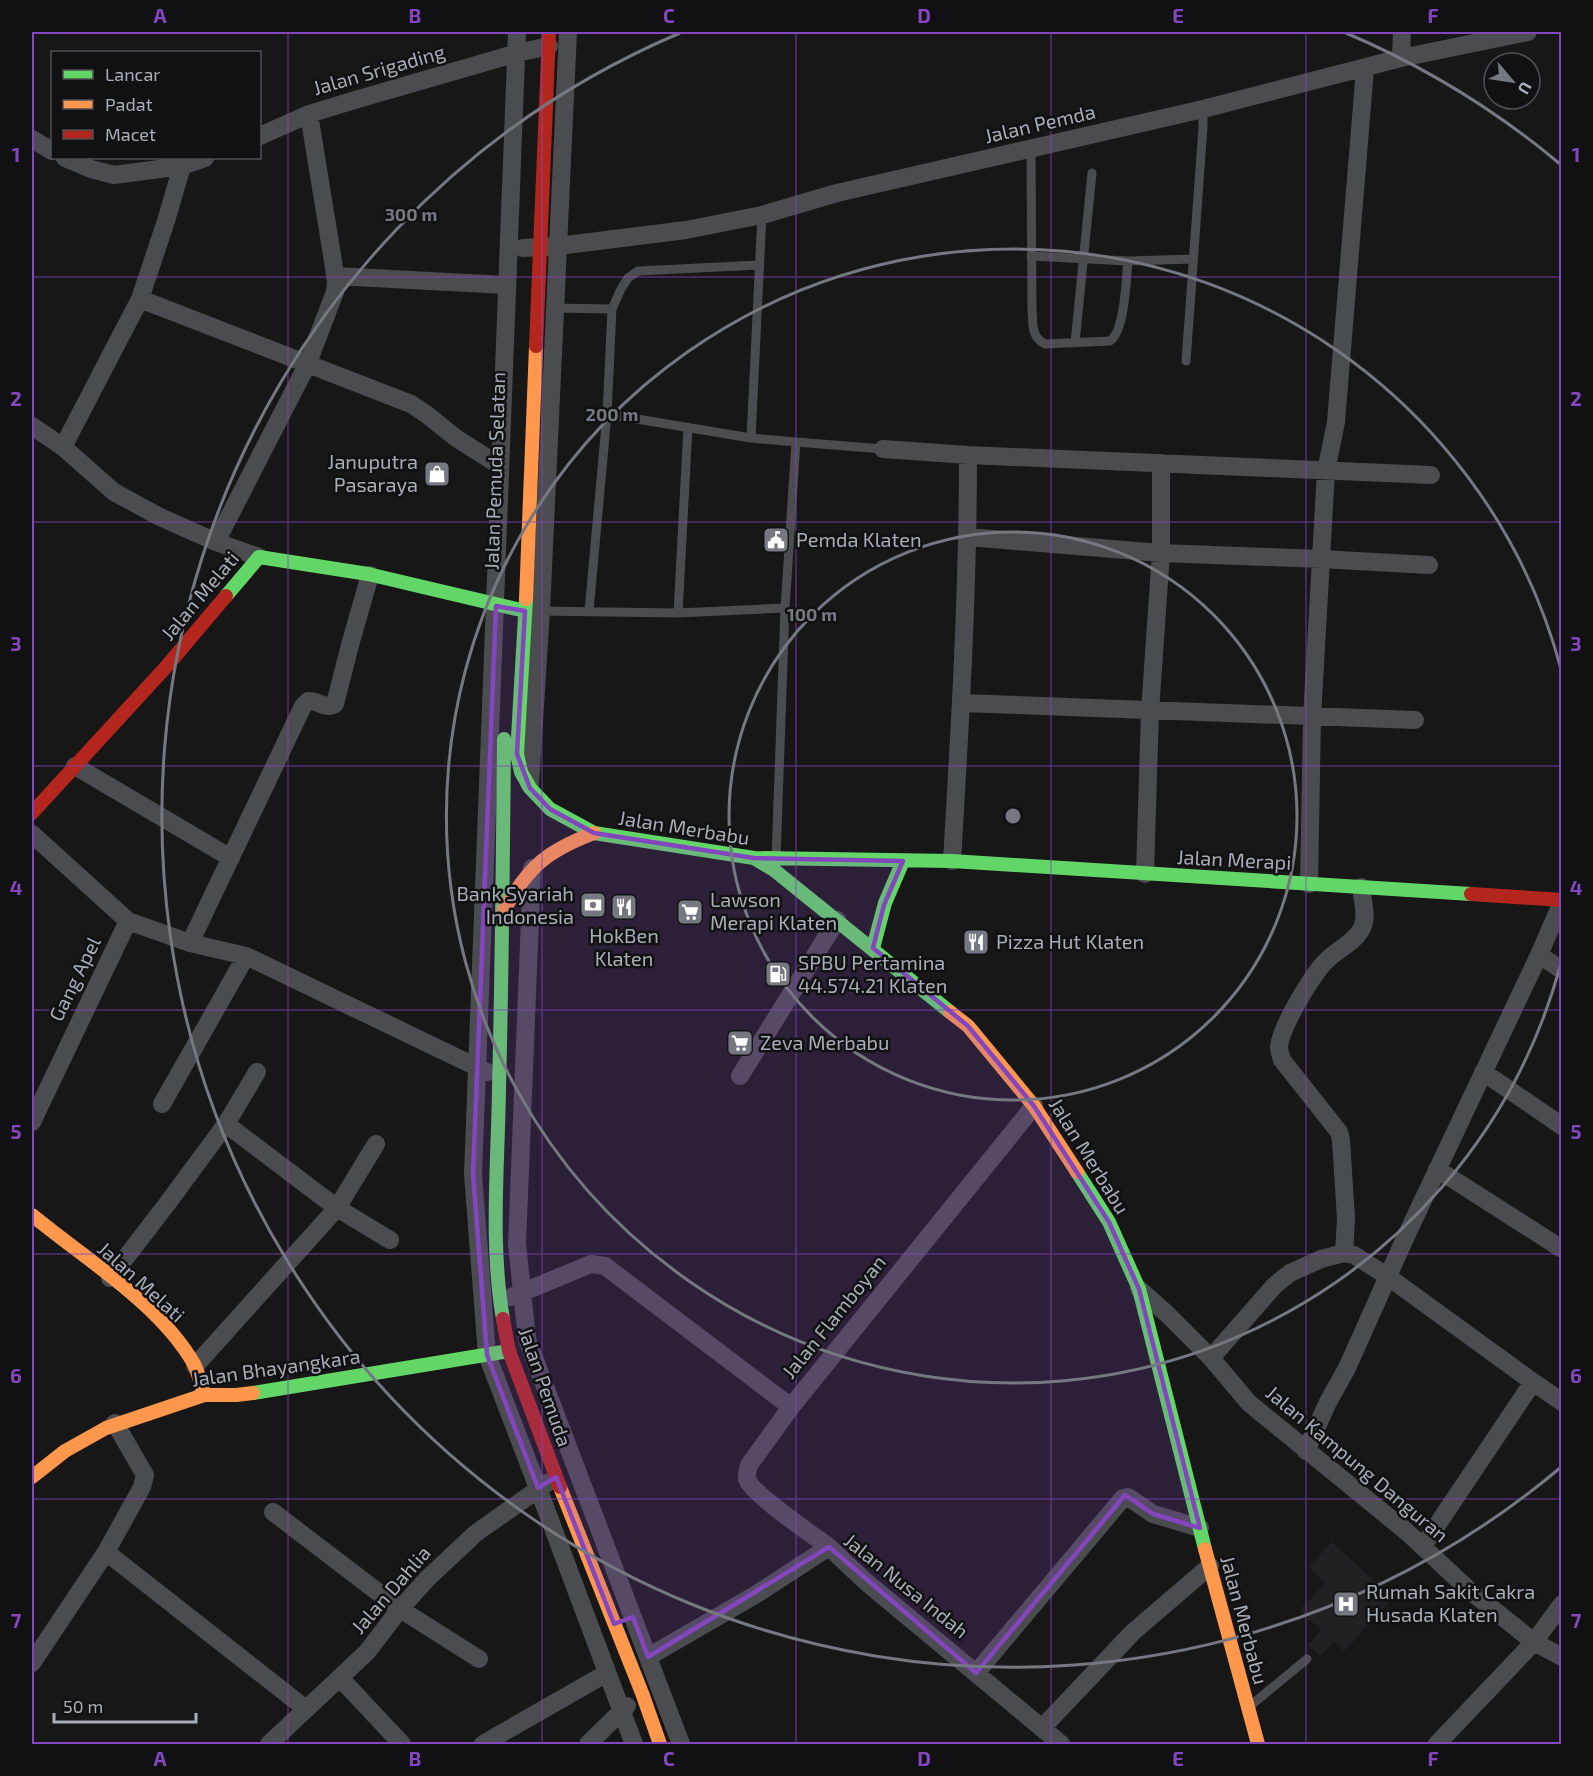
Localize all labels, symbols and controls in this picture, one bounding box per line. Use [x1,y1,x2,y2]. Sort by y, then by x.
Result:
text: A [153,3,167,27]
text: B [409,3,421,27]
text: C [663,3,675,27]
text: D [917,3,931,27]
text: E [1172,3,1184,27]
text: F [1427,3,1439,27]
street label: Jalan Srigading [310,39,448,99]
legend [51,51,261,159]
north arrow [1482,51,1542,111]
text: Lancar [105,63,161,85]
text: U [1515,79,1537,98]
text: Padat [105,93,153,115]
street label: Jalan Pemda [982,99,1098,147]
text: Macet [105,123,156,145]
text: 1 [12,142,20,166]
text: 1 [1572,142,1580,166]
text: 300 m [385,203,437,225]
street label: Jalan Pemuda Selatan [479,372,509,570]
text: 2 [10,386,22,410]
text: 2 [1570,386,1582,410]
text: 200 m [586,403,638,425]
place label: Januputra Pasaraya [328,449,418,496]
shop icon: Januputra Pasaraya [422,459,452,489]
public building icon: Pemda Klaten [761,525,791,555]
place label: Pemda Klaten [796,527,922,551]
street label: Jalan Melati [155,546,243,645]
text: 100 m [787,603,837,625]
text: 3 [10,631,22,655]
text: 3 [1570,631,1582,655]
street label: Jalan Merbabu [617,805,751,849]
centre of rings [1003,806,1023,826]
street label: Jalan Merapi [1176,844,1292,874]
text: 4 [10,875,23,899]
text: 4 [1570,875,1583,899]
place label: Bank Syariah Indonesia [456,881,574,928]
place label: Lawson Merapi Klaten [710,887,837,934]
bank icon: Bank Syariah Indonesia [578,890,608,920]
restaurant icon: HokBen Klaten [609,892,639,922]
supermarket icon: Lawson Merapi Klaten [675,897,705,927]
place label: HokBen Klaten [589,923,659,970]
restaurant icon: Pizza Hut Klaten [961,927,991,957]
place label: Pizza Hut Klaten [996,929,1144,953]
street label: Gang Apel [43,932,105,1025]
place label: SPBU Pertamina 44.574.21 Klaten [798,950,947,997]
fuel station icon: SPBU Pertamina 44.574.21 Klaten [763,959,793,989]
supermarket icon: Zeva Merbabu [725,1028,755,1058]
place label: Zeva Merbabu [760,1030,889,1054]
street label: Jalan Merbabu [1045,1093,1135,1218]
text: 5 [10,1119,22,1143]
text: 5 [1570,1119,1582,1143]
street label: Jalan Melati [93,1236,190,1326]
street label: Jalan Flamboyan [776,1250,890,1383]
street label: Jalan Pemuda [514,1324,578,1449]
street label: Jalan Bhayangkara [190,1343,362,1391]
text: 6 [10,1363,22,1387]
text: 6 [1570,1363,1582,1387]
street label: Jalan Kampung Danguran [1262,1380,1454,1546]
street label: Jalan Nusa Indah [840,1528,974,1643]
street label: Jalan Dahlia [346,1541,435,1638]
street label: Jalan Merbabu [1216,1553,1274,1687]
place label: Rumah Sakit Cakra Husada Klaten [1366,1579,1535,1626]
hospital icon: Rumah Sakit Cakra Husada Klaten [1331,1589,1361,1619]
text: 7 [11,1608,22,1632]
text: 7 [1571,1608,1582,1632]
scale bar [54,1686,196,1724]
text: 50 m [63,1695,103,1717]
text: A [153,1746,167,1770]
text: B [409,1746,421,1770]
text: C [663,1746,675,1770]
text: D [917,1746,931,1770]
text: E [1172,1746,1184,1770]
text: F [1427,1746,1439,1770]

